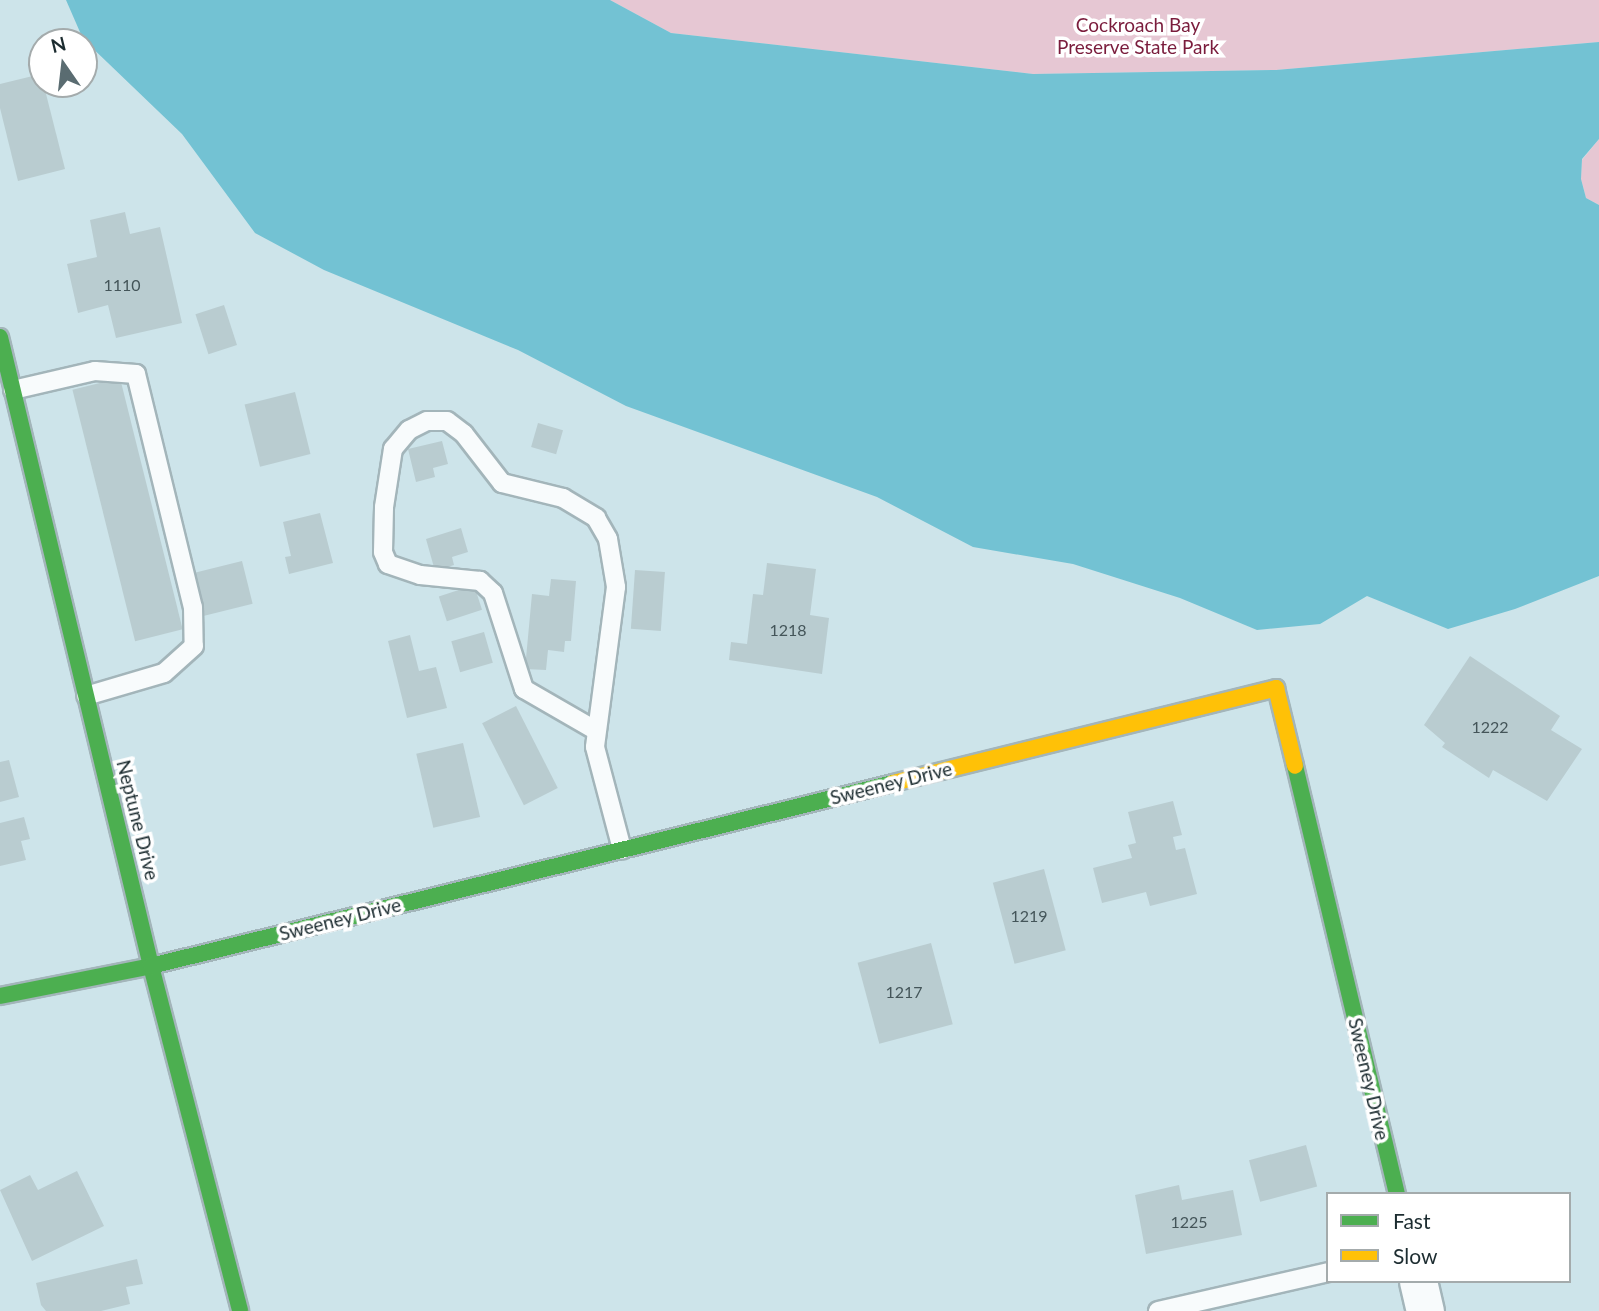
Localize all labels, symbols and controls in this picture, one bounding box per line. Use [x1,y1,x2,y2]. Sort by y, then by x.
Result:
park label: Cockroach Bay Preserve State Park [1057,14,1219,58]
north arrow [28,28,98,98]
text: N [48,31,68,57]
house number: 1110 [103,275,141,295]
house number: 1218 [769,620,807,640]
house number: 1222 [1471,717,1509,737]
street label: Sweeney Drive [828,757,954,809]
street label: Neptune Drive [112,758,164,882]
street label: Sweeney Drive [277,893,403,945]
house number: 1219 [1010,906,1048,926]
house number: 1217 [885,982,923,1002]
street label: Sweeney Drive [1344,1015,1394,1143]
legend [1326,1192,1571,1283]
text: Fast [1393,1208,1430,1233]
house number: 1225 [1170,1212,1208,1232]
text: Slow [1393,1243,1437,1268]

